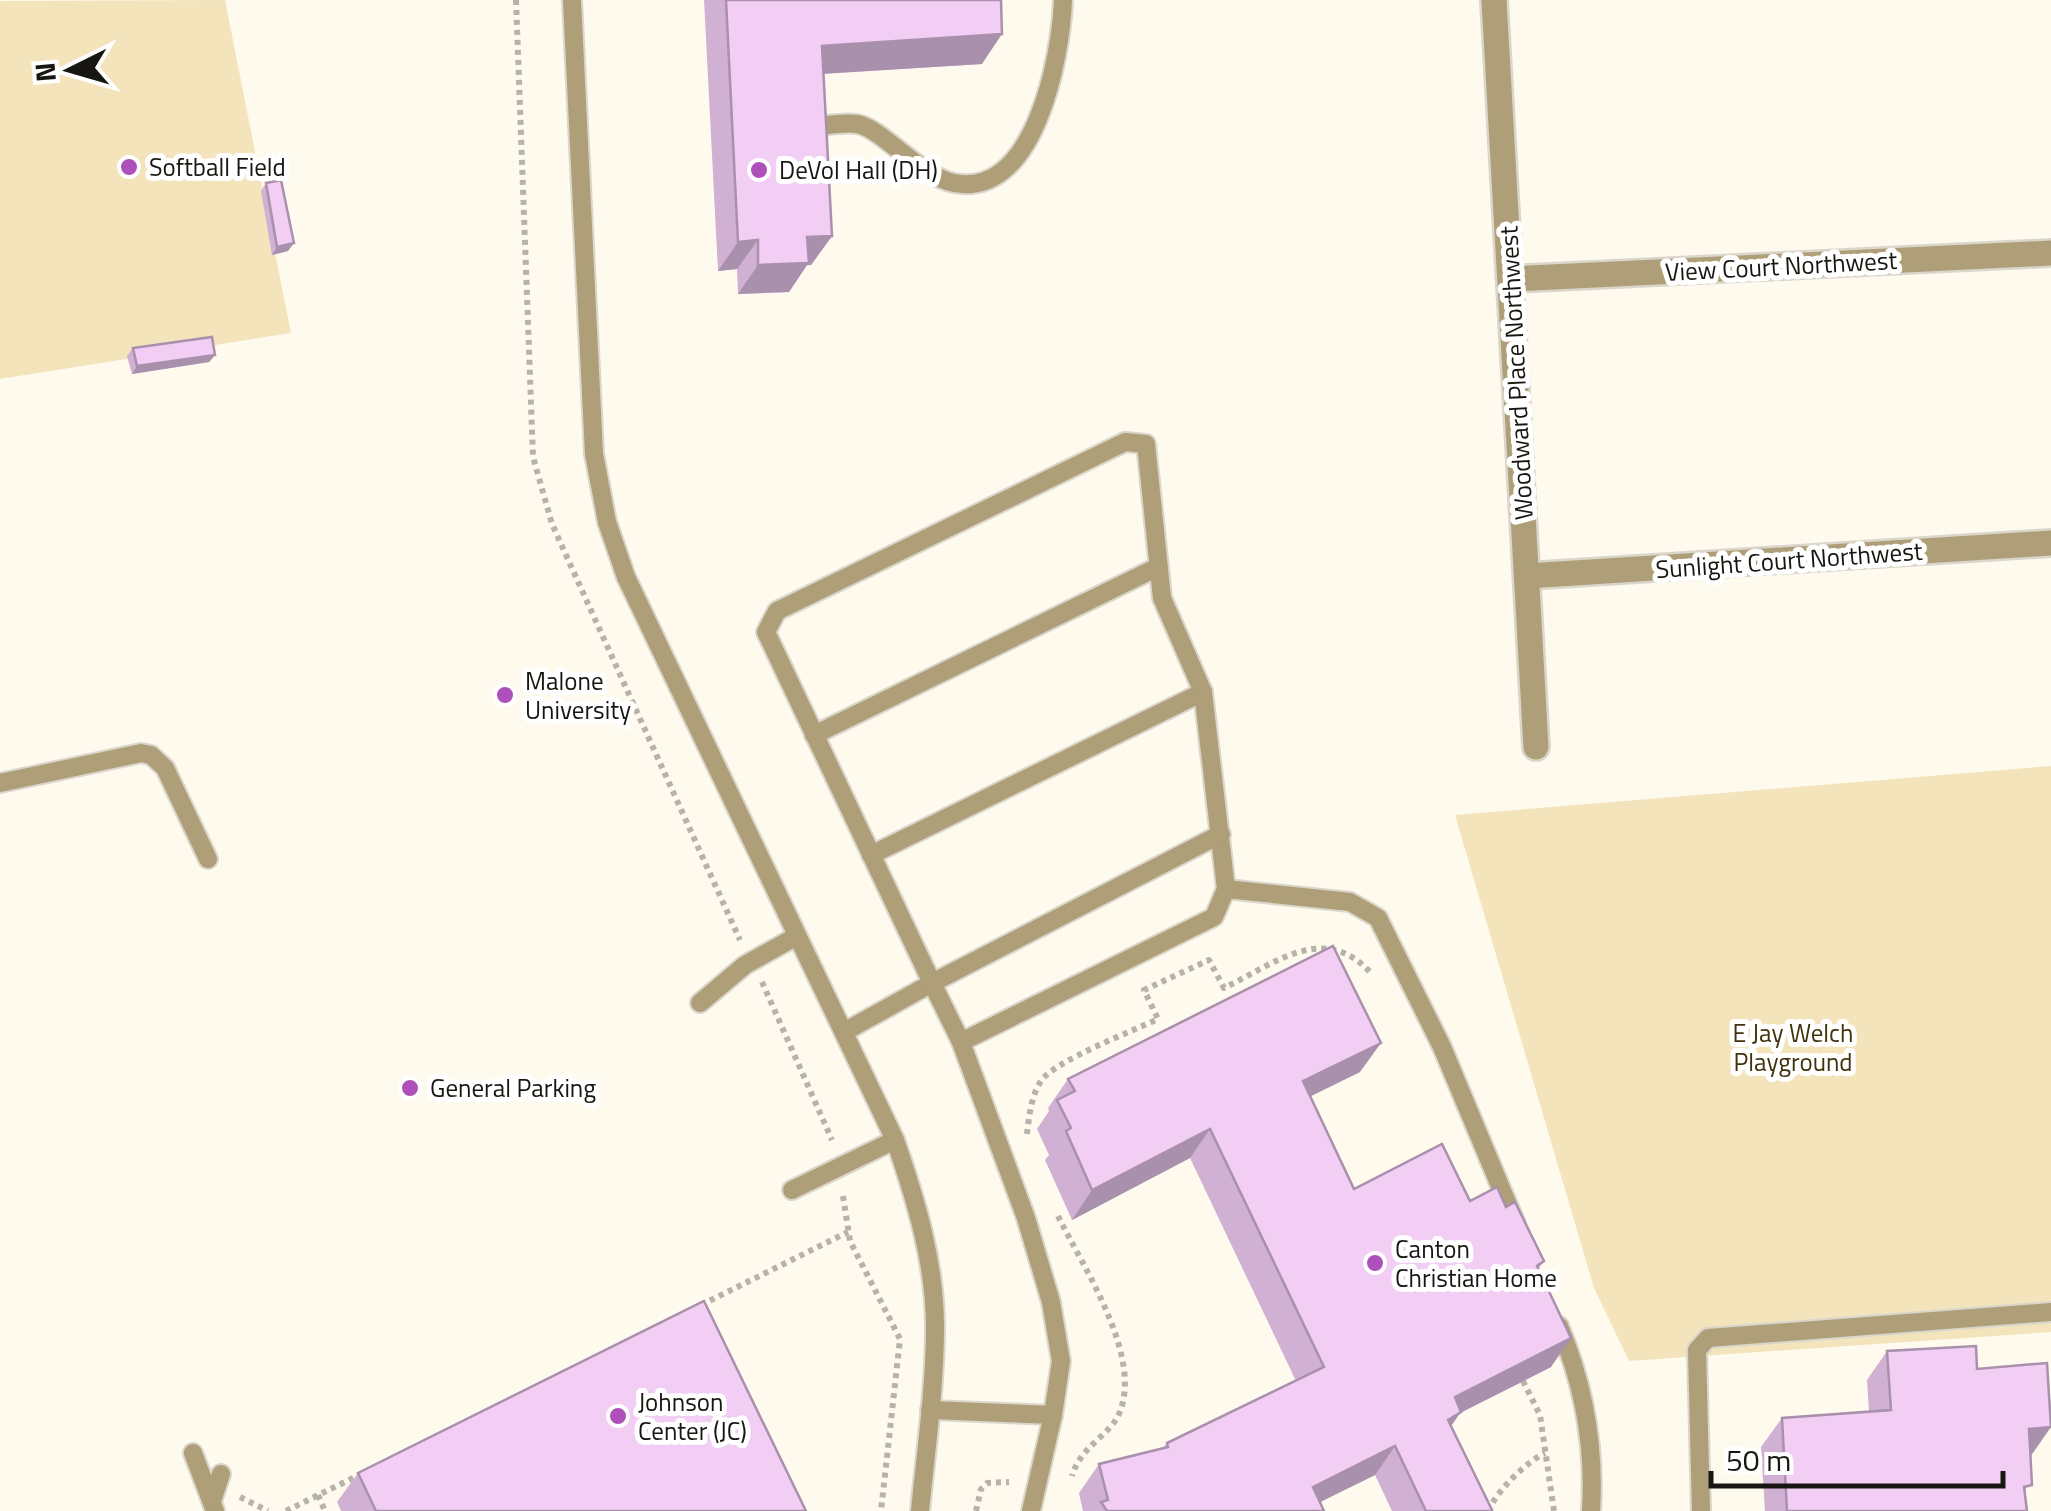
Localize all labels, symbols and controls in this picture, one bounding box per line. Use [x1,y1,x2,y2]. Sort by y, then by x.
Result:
north arrow [20,20,120,120]
text: N [22,61,67,84]
place label: Softball Field [149,148,286,186]
place label: DeVol Hall (DH) [779,151,938,189]
marker: Softball Field [118,156,140,178]
marker: DeVol Hall (DH) [748,159,770,181]
street label: Woodward Place Northwest [1489,225,1543,521]
street label: View Court Northwest [1664,241,1898,291]
street label: Sunlight Court Northwest [1654,532,1924,588]
place label: Malone University [525,662,631,729]
marker: Malone University [494,684,516,706]
park label: E Jay Welch Playground [1733,1014,1853,1081]
place label: General Parking [430,1069,596,1107]
marker: General Parking [399,1077,421,1099]
place label: Canton Christian Home [1395,1230,1557,1297]
marker: Canton Christian Home [1364,1252,1386,1274]
place label: Johnson Center (JC) [638,1383,747,1450]
marker: Johnson Center (JC) [607,1405,629,1427]
scale bar [1711,1426,2004,1488]
text: 50 m [1726,1437,1791,1483]

